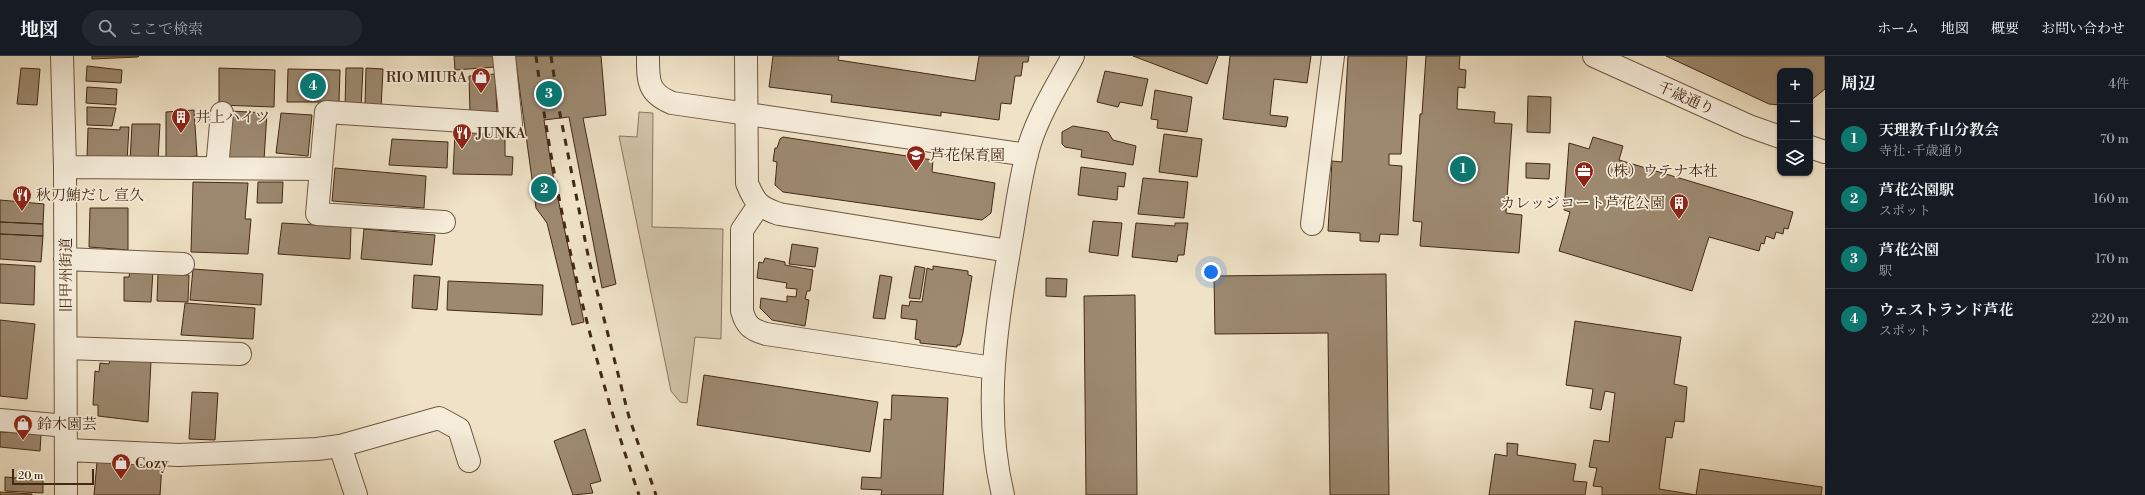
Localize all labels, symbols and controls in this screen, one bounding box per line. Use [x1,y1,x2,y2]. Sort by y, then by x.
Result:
search box [82,10,362,46]
icon: search [96,17,118,39]
text: 地図 [20,18,58,42]
text: ここで検索 [128,20,203,39]
text: ホーム [1877,20,1919,38]
text: 地図 [1941,20,1969,38]
text: 概要 [1991,20,2019,38]
text: お問い合わせ [2041,20,2125,38]
shop icon: RIO MIURA [470,66,492,94]
place label: RIO MIURA [386,68,468,87]
map controls [1777,68,1813,176]
button: + [1777,68,1813,104]
pin: 4 [300,71,326,101]
text: 周辺 [1841,73,1875,95]
text: 4件 [2108,76,2129,92]
street label: 千歳通り [1655,78,1717,119]
pin: 3 [536,79,562,109]
button: − [1777,104,1813,140]
building icon: 井上ハイツ [170,106,192,134]
place label: 井上ハイツ [195,108,270,127]
text: 天理教千山分教会 [1879,121,1999,140]
restaurant icon: JUNKA [451,122,473,150]
place label: JUNKA [475,124,526,143]
text: 1 [1851,131,1857,147]
text: 70 m [2100,131,2129,147]
button: layers [1777,140,1813,176]
text: 寺社 · 千歳通り [1879,143,1965,159]
school or university icon: 芦花保育園 [905,144,927,172]
place label: 芦花保育園 [930,146,1005,165]
pin: 1 [1450,154,1476,184]
office icon: （株）ウテナ本社 [1573,160,1595,188]
place label: （株）ウテナ本社 [1598,162,1718,181]
pin: 2 [531,174,557,204]
text: 芦花公園駅 [1879,181,1954,200]
restaurant icon: 秋刀鮪だし 宣久 [11,184,33,212]
place label: 秋刀鮪だし 宣久 [36,186,144,205]
text: 2 [1850,191,1858,207]
text: 160 m [2093,191,2129,207]
building icon: カレッジコート芦花公園 [1668,192,1690,220]
place label: カレッジコート芦花公園 [1500,194,1665,213]
text: スポット [1879,203,1931,219]
street label: 旧甲州街道 [57,237,76,313]
text: 芦花公園 [1879,241,1939,260]
text: 3 [1850,251,1858,267]
text: 170 m [2095,251,2129,267]
your location [1201,262,1221,282]
text: 駅 [1879,263,1892,279]
text: ウェストランド芦花 [1879,301,2013,320]
text: 4 [1850,311,1858,327]
text: 220 m [2091,311,2129,327]
text: スポット [1879,323,1931,339]
shop icon: 鈴木園芸 [12,413,34,441]
place label: 鈴木園芸 [37,415,97,434]
shop icon: Cozy [110,452,132,480]
place label: Cozy [135,454,169,473]
scale bar [12,467,94,486]
text: 20 m [18,469,43,483]

